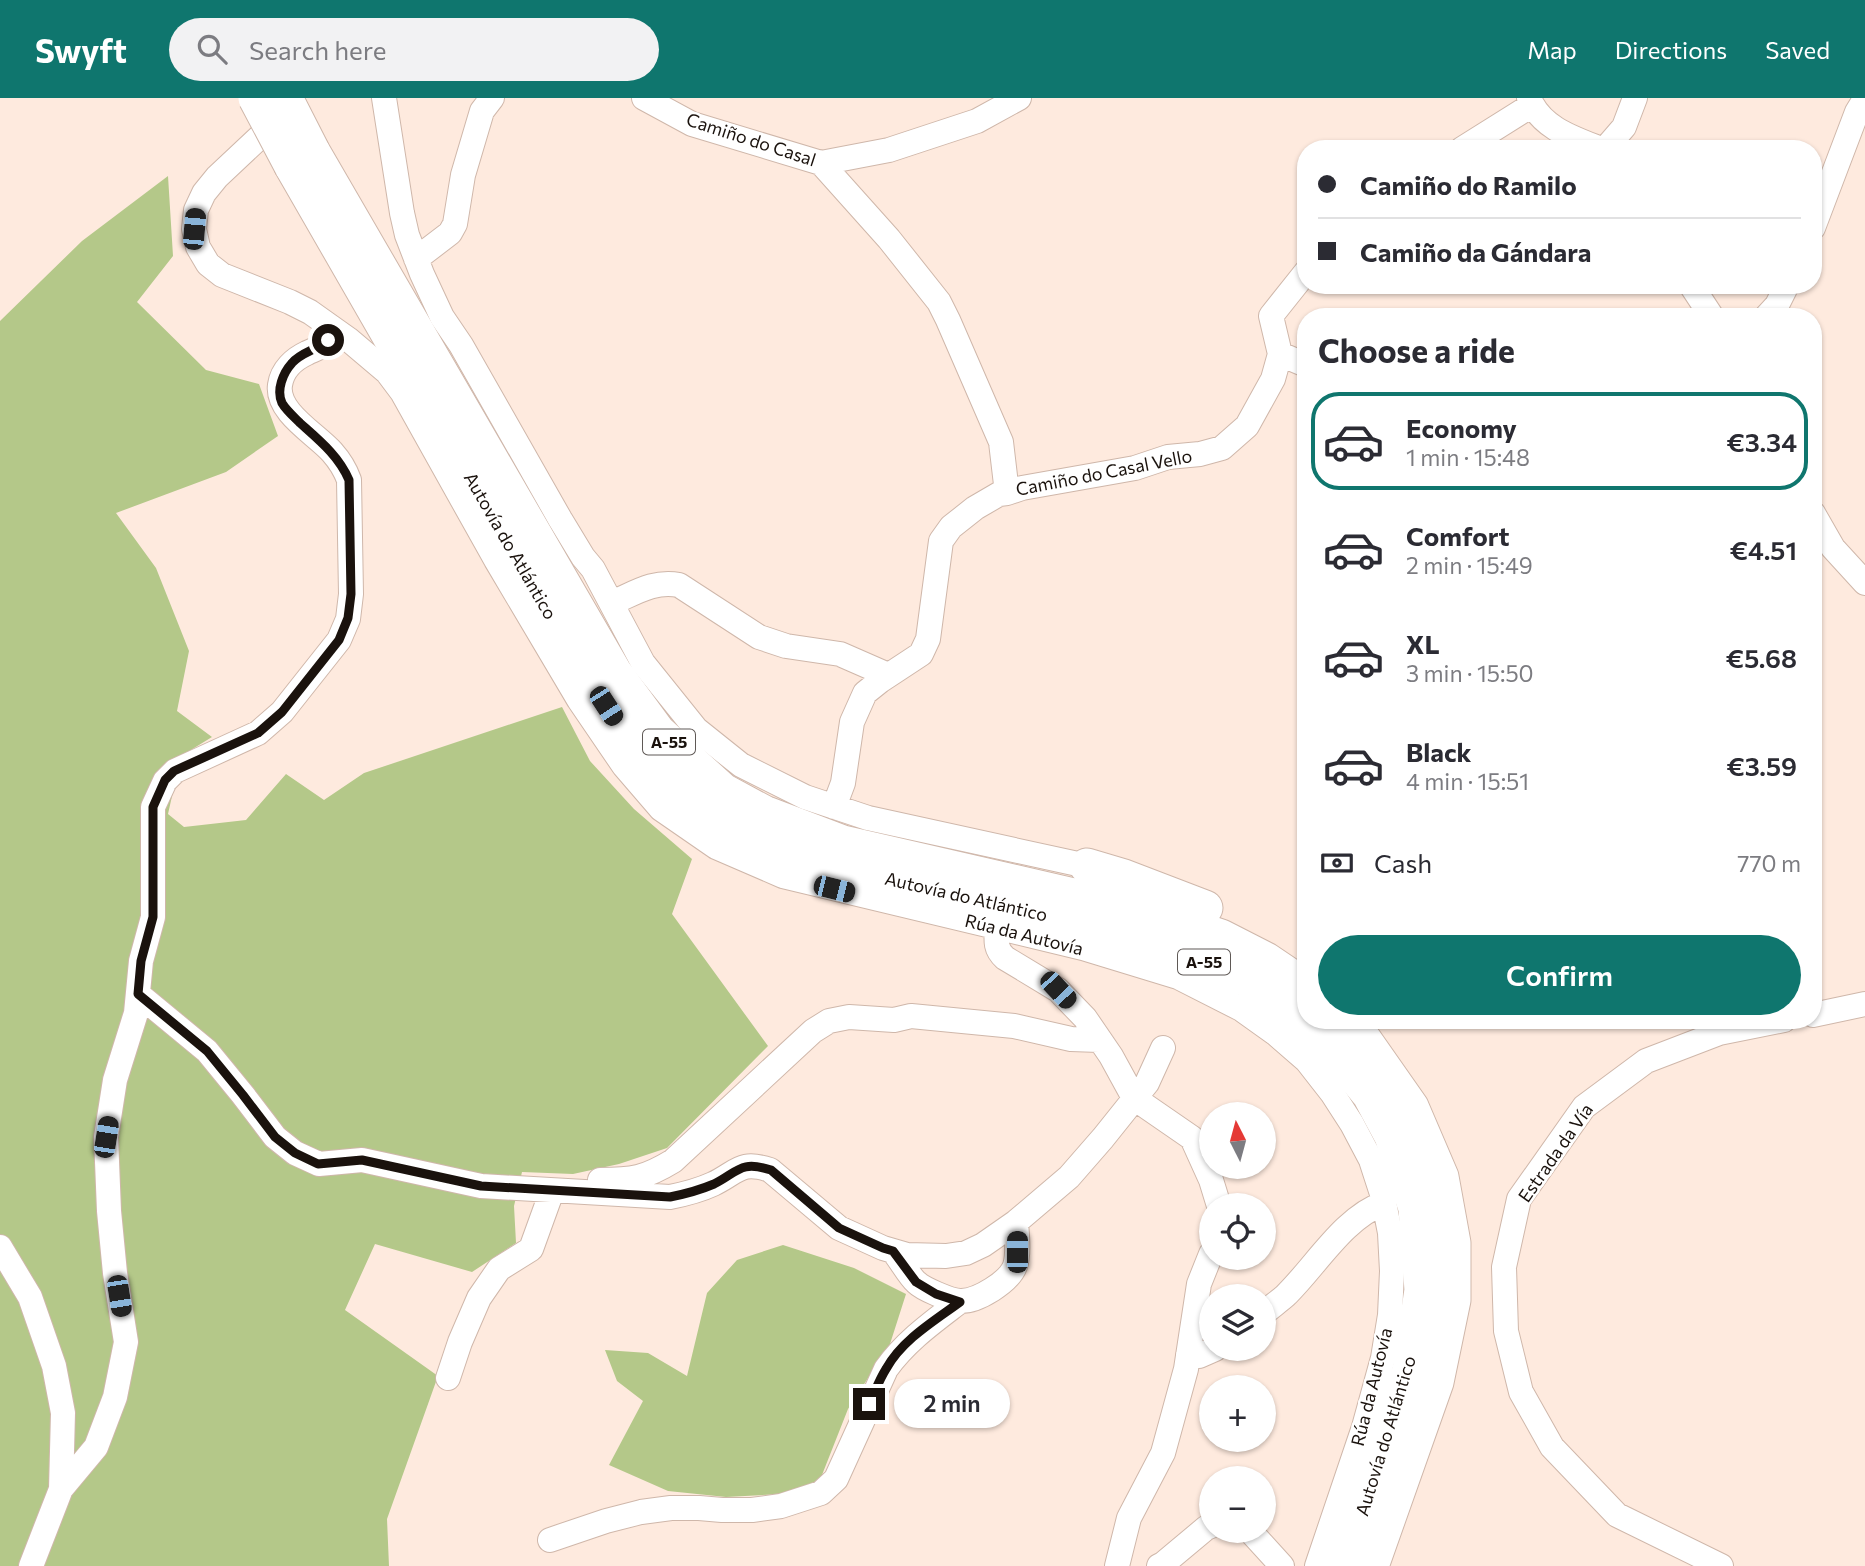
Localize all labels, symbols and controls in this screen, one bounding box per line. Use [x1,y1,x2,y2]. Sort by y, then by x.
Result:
search box [169,18,659,81]
text: Swyft [35,29,127,70]
icon: search [193,30,231,68]
text: Search here [249,34,386,65]
text: Map [1527,35,1577,64]
text: Directions [1615,35,1727,64]
text: Saved [1765,35,1830,64]
street label: Camiño do Casal [684,108,819,170]
text: Camiño do Ramilo [1360,169,1577,200]
car [182,207,207,251]
text: Camiño da Gándara [1360,236,1591,267]
route start [312,324,344,356]
text: Choose a ride [1318,330,1515,370]
icon: car [1322,410,1385,473]
text: Economy [1406,412,1517,443]
text: €3.34 [1727,426,1797,457]
text: 1 min · 15:48 [1406,443,1530,471]
street label: Camiño do Casal Vello [1014,444,1194,500]
street label: Autovía do Atlántico [460,468,562,623]
icon: car [1322,518,1385,581]
text: Comfort [1406,520,1509,551]
text: €4.51 [1730,534,1797,565]
text: 2 min · 15:49 [1406,551,1533,579]
icon: car [1322,626,1385,689]
text: XL [1406,628,1440,659]
text: €5.68 [1726,642,1797,673]
text: 3 min · 15:50 [1406,659,1534,687]
car [586,683,627,729]
road number: A-55 [643,730,695,754]
icon: car [1322,734,1385,797]
text: Black [1406,736,1472,767]
text: €3.59 [1726,750,1797,781]
text: 4 min · 15:51 [1406,767,1529,795]
icon: cash [1318,844,1356,882]
text: Cash [1374,847,1432,878]
text: 770 m [1737,849,1801,877]
street label: Autovía do Atlántico [883,867,1050,925]
car [812,874,857,904]
street label: Rúa da Autovía [963,909,1086,959]
button: Confirm [1318,935,1801,1015]
road number: A-55 [1178,950,1230,974]
car [1036,967,1081,1013]
street label: Estrada da Vía [1513,1099,1597,1206]
north arrow [1199,1102,1276,1180]
map controls [1199,1102,1276,1543]
car [93,1115,120,1159]
button: locate [1199,1193,1276,1270]
car [1007,1231,1028,1273]
car [106,1274,133,1318]
button: layers [1199,1284,1276,1361]
street label: Rúa da Autovía [1346,1325,1396,1448]
street label: Autovía do Atlántico [1350,1353,1420,1518]
button: + [1199,1375,1276,1452]
callout: 2 min [894,1380,1009,1428]
route end [853,1388,885,1420]
text: 2 min [924,1389,980,1417]
button: − [1199,1466,1276,1543]

